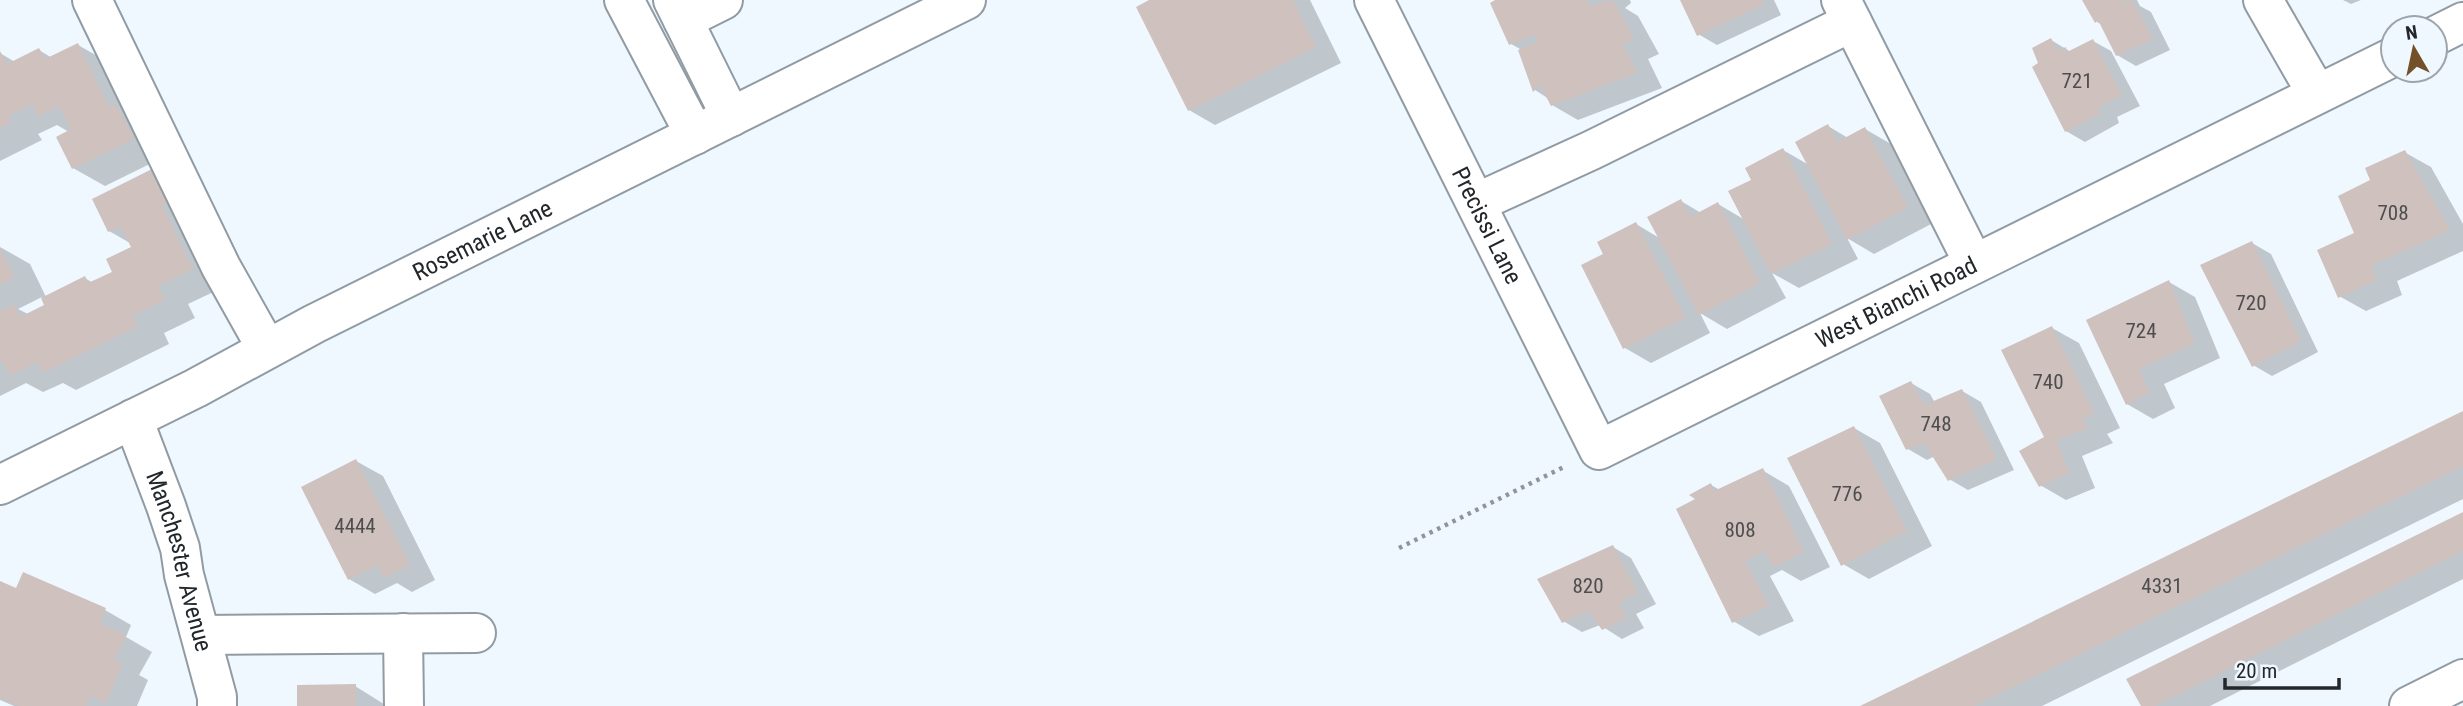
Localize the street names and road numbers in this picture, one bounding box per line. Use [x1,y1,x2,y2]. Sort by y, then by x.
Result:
street label: Precissi Lane [1446,162,1528,288]
street label: Rosemarie Lane [408,194,557,287]
street label: West Bianchi Road [1811,251,1982,354]
street label: Manchester Avenue [140,467,218,655]

